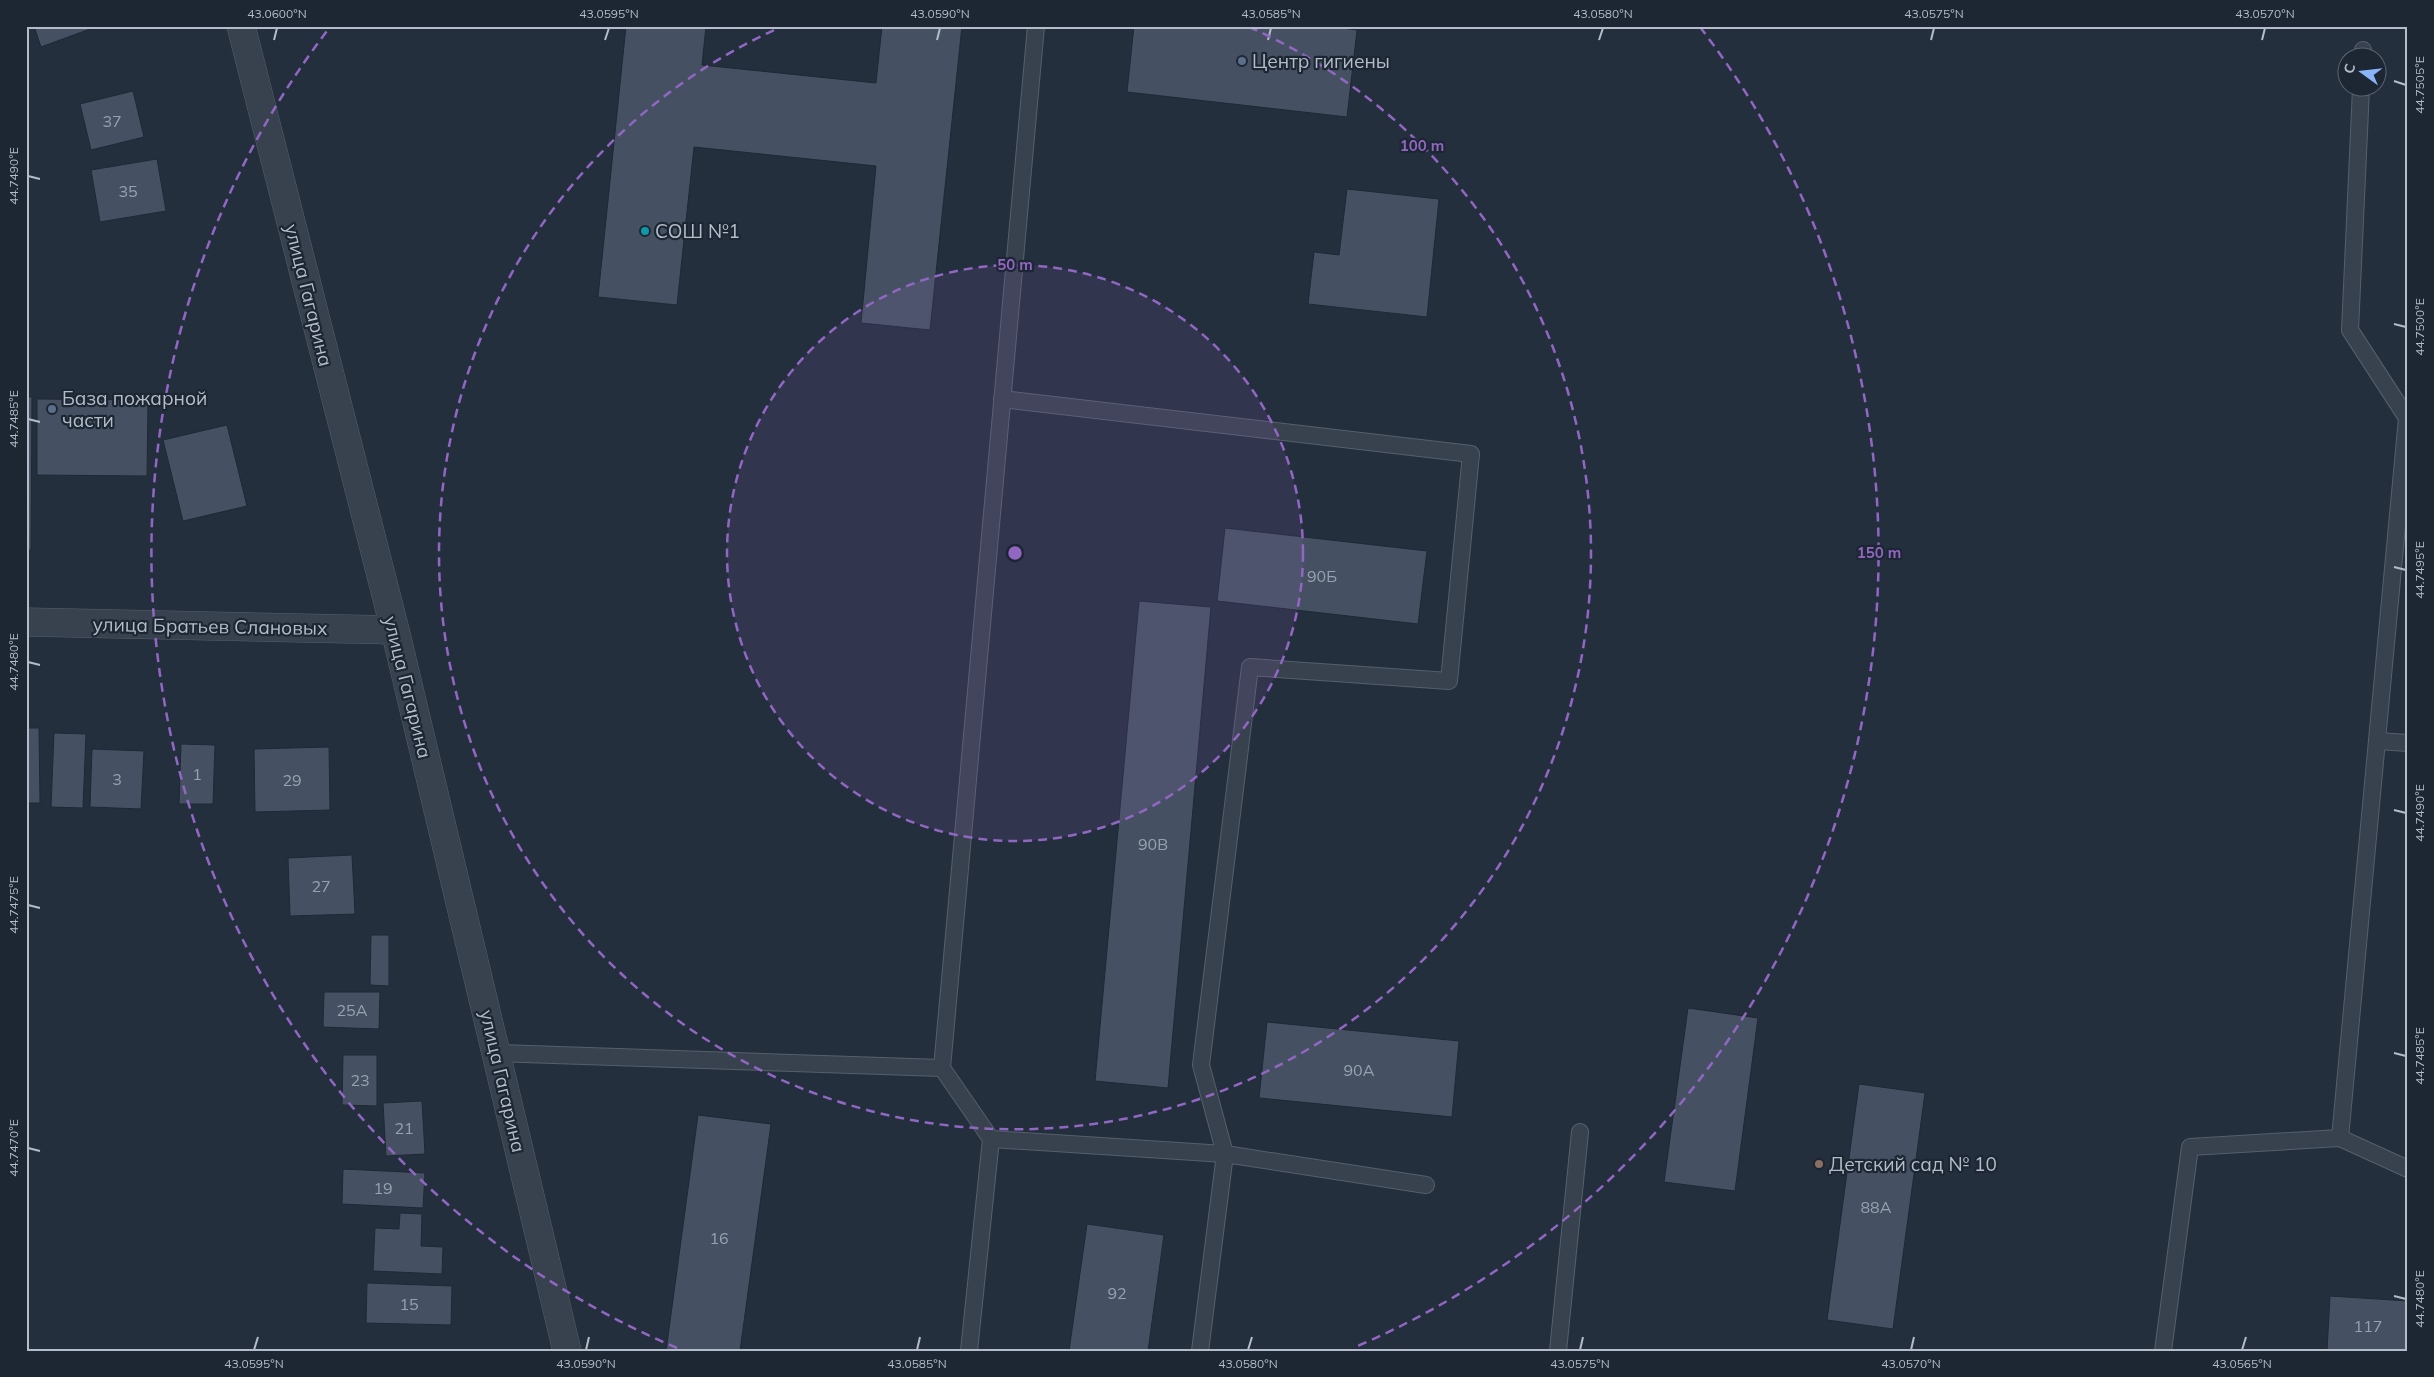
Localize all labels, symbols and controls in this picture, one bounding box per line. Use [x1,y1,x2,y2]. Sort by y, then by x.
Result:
text: 43.0600°N [247,6,307,21]
text: 43.0595°N [579,6,639,21]
text: 43.0590°N [910,6,970,21]
text: 43.0585°N [1241,6,1301,21]
text: 43.0580°N [1573,6,1633,21]
text: 43.0575°N [1904,6,1964,21]
text: 43.0570°N [2235,6,2295,21]
north arrow [2336,48,2386,98]
place label: Центр гигиены [1252,49,1390,73]
marker: Центр гигиены [1236,55,1248,67]
text: 44.7505°E [2412,56,2427,114]
text: С [2340,62,2359,76]
house number: 37 [102,111,122,131]
text: 100 m [1400,136,1444,155]
text: 44.7490°E [6,147,21,205]
house number: 35 [118,181,138,201]
place label: СОШ №1 [655,219,740,243]
street label: улица Гагарина [280,221,338,369]
marker: СОШ №1 [639,225,651,237]
text: 50 m [997,255,1033,274]
text: 44.7500°E [2412,298,2427,356]
place label: База пожарной части [62,386,207,432]
text: 44.7485°E [6,390,21,448]
marker: База пожарной части [46,403,58,415]
text: 44.7495°E [2412,541,2427,599]
text: 150 m [1857,543,1901,562]
centre of rings [1006,544,1024,562]
house number: 90Б [1307,566,1337,586]
street label: улица Братьев Слановых [92,612,328,640]
street label: улица Гагарина [379,613,437,761]
text: 44.7480°E [6,633,21,691]
house number: 1 [192,764,202,784]
house number: 3 [112,769,122,789]
house number: 29 [282,770,302,790]
text: 44.7490°E [2412,784,2427,842]
house number: 90В [1138,834,1168,854]
text: 44.7475°E [6,876,21,934]
house number: 27 [311,876,331,896]
house number: 25А [337,1000,368,1020]
street label: улица Гагарина [475,1007,531,1155]
text: 44.7485°E [2412,1027,2427,1085]
house number: 90А [1344,1060,1375,1080]
house number: 23 [350,1070,370,1090]
house number: 21 [394,1118,414,1138]
text: 44.7470°E [6,1119,21,1177]
place label: Детский сад № 10 [1829,1152,1997,1176]
marker: Детский сад № 10 [1813,1158,1825,1170]
house number: 19 [373,1178,393,1198]
house number: 88А [1861,1197,1892,1217]
house number: 16 [709,1228,729,1248]
text: 44.7480°E [2412,1270,2427,1328]
house number: 92 [1107,1283,1127,1303]
house number: 15 [399,1294,419,1314]
house number: 117 [2354,1316,2382,1336]
text: 43.0595°N [224,1356,284,1371]
text: 43.0590°N [556,1356,616,1371]
text: 43.0585°N [887,1356,947,1371]
text: 43.0580°N [1218,1356,1278,1371]
text: 43.0575°N [1550,1356,1610,1371]
text: 43.0570°N [1881,1356,1941,1371]
text: 43.0565°N [2212,1356,2272,1371]

